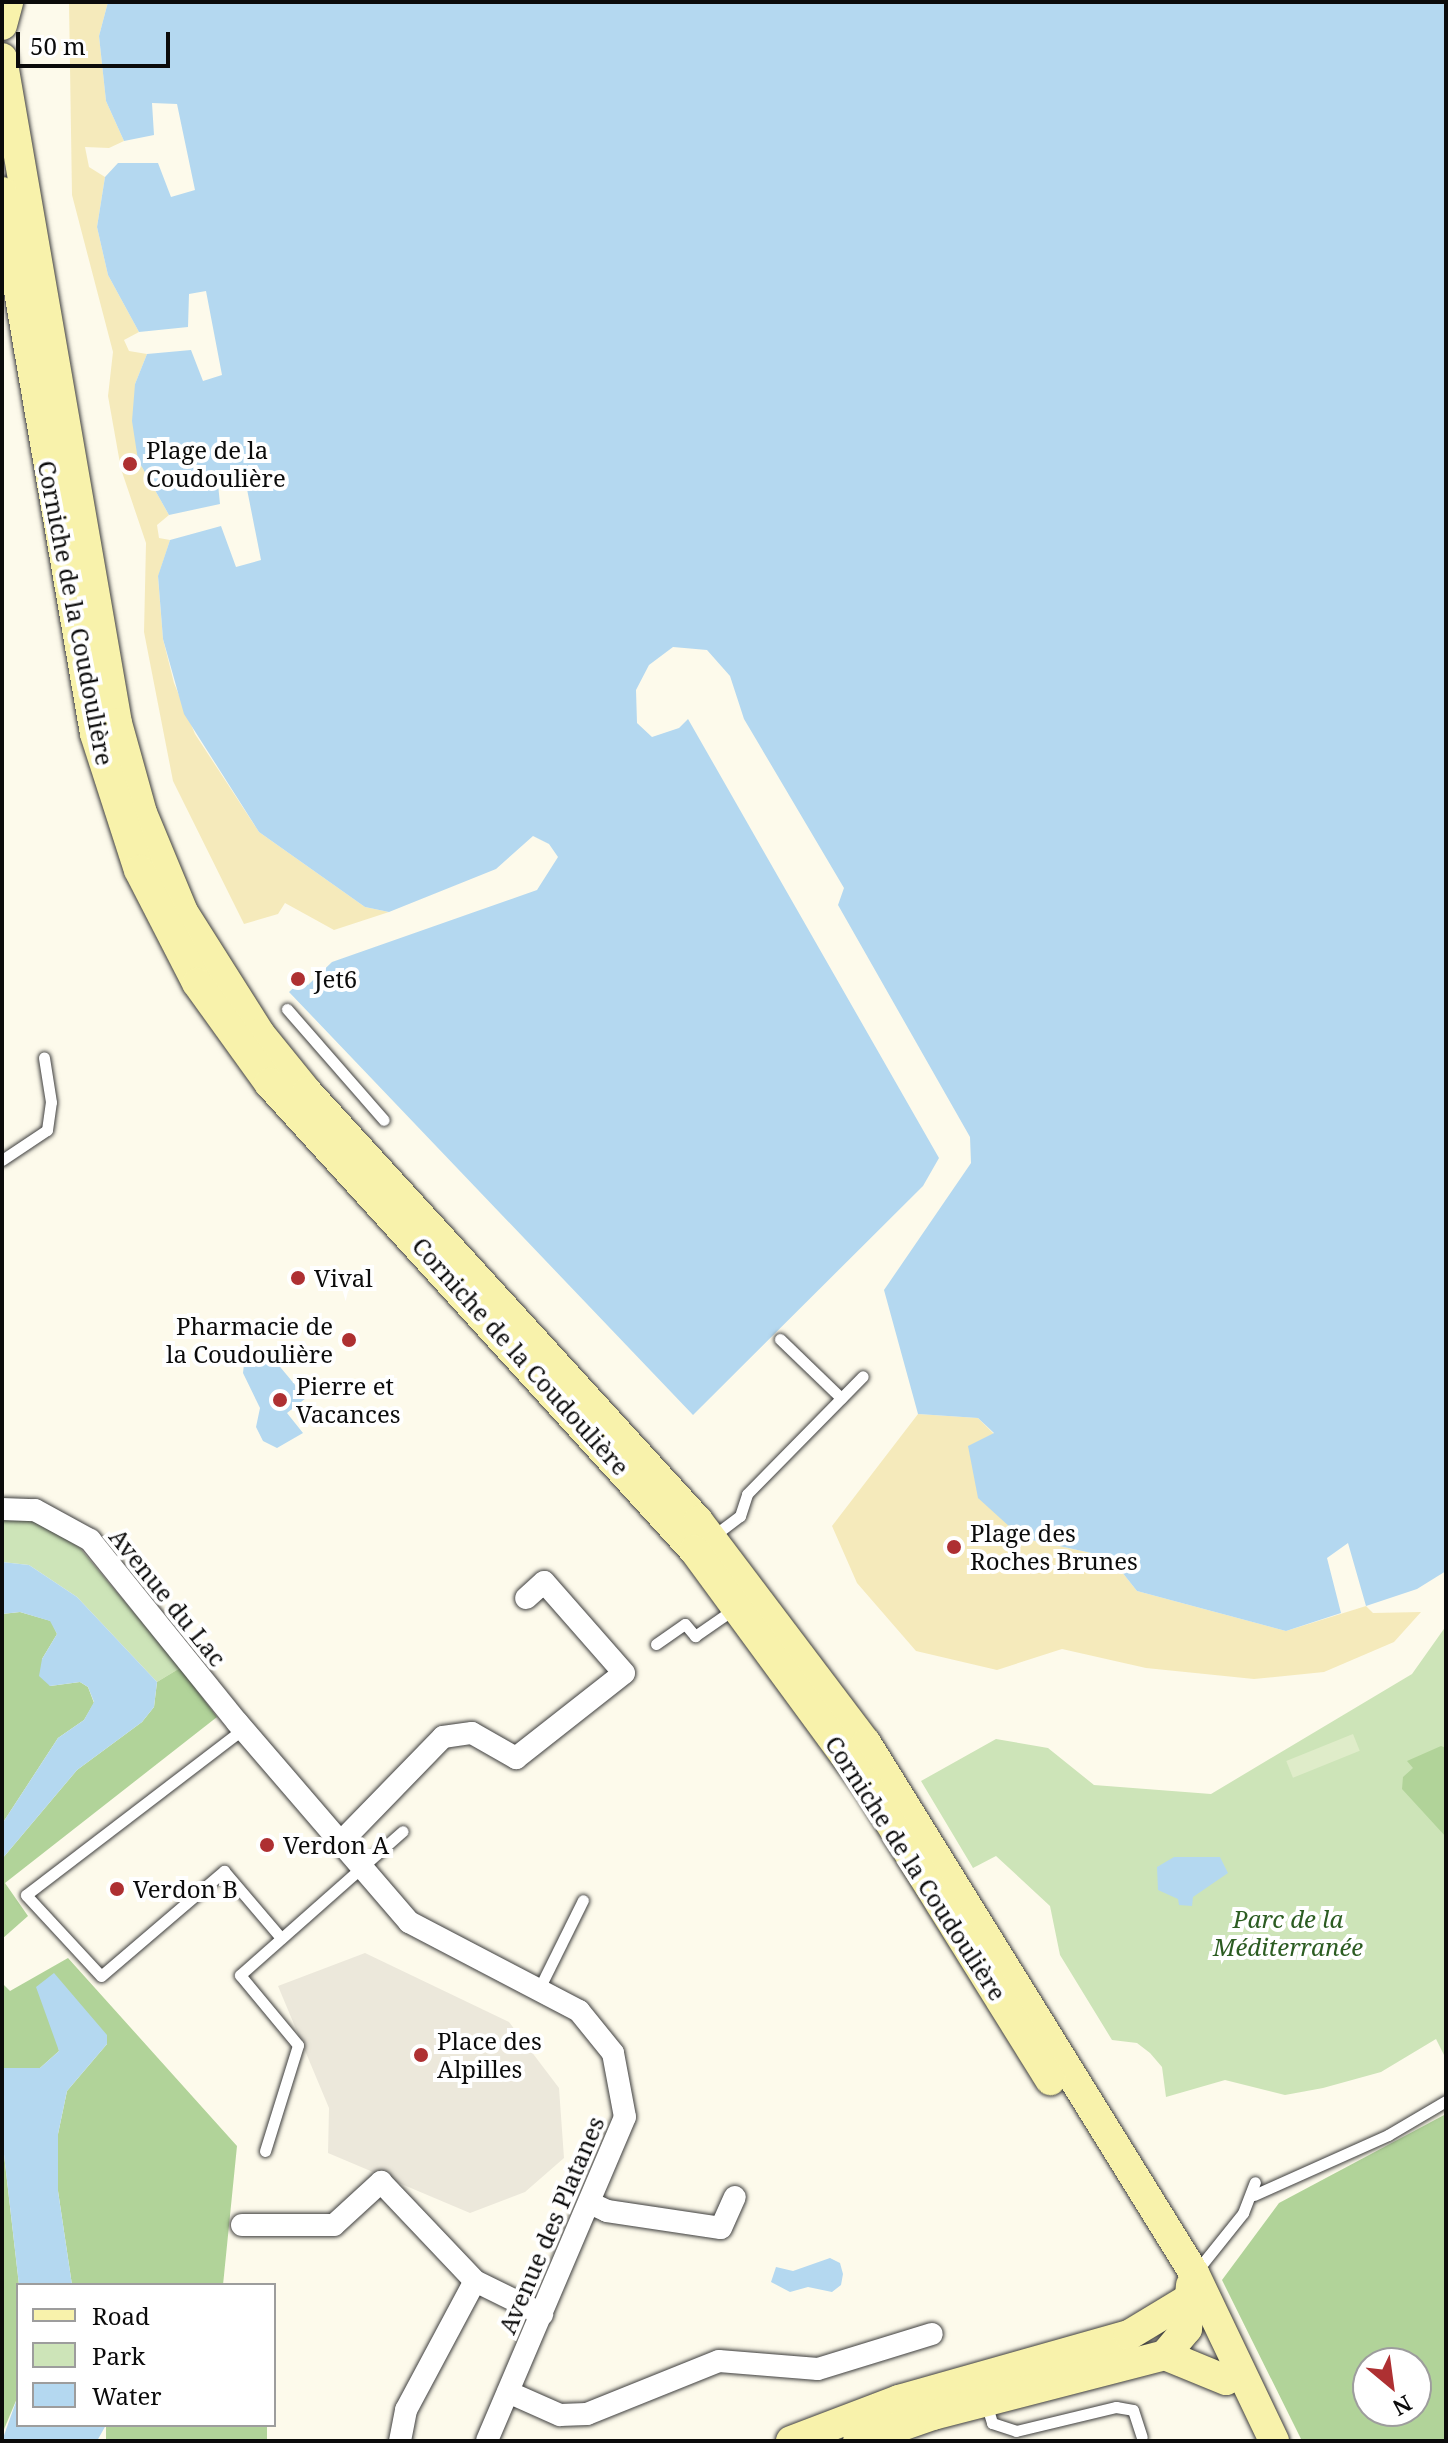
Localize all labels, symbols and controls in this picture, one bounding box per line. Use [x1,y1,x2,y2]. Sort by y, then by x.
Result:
scale bar [20,16,174,66]
text: 50 m [30,29,86,62]
place label: Plage de la Coudoulière [146,436,286,492]
marker: Plage de la Coudoulière [121,455,139,473]
street label: Corniche de la Coudoulière [32,458,120,768]
place label: Jet6 [314,965,357,993]
marker: Jet6 [289,970,307,988]
street label: Corniche de la Coudoulière [407,1231,635,1481]
place label: Vival [314,1264,373,1292]
marker: Vival [289,1269,307,1287]
place label: Pharmacie de la Coudoulière [166,1312,333,1368]
marker: Pharmacie de la Coudoulière [340,1331,358,1349]
place label: Pierre et Vacances [296,1372,401,1428]
marker: Pierre et Vacances [271,1391,289,1409]
place label: Plage des Roches Brunes [970,1519,1138,1575]
street label: Avenue du Lac [104,1522,232,1672]
marker: Plage des Roches Brunes [945,1538,963,1556]
street label: Corniche de la Coudoulière [820,1730,1012,2006]
place label: Verdon A [283,1831,389,1859]
marker: Verdon A [258,1836,276,1854]
place label: Verdon B [133,1875,238,1903]
marker: Verdon B [108,1880,126,1898]
park label: Parc de la Méditerranée [1213,1905,1363,1961]
place label: Place des Alpilles [437,2027,542,2083]
marker: Place des Alpilles [412,2046,430,2064]
street label: Avenue des Platanes [492,2112,610,2338]
legend [16,2283,276,2427]
text: Road [92,2299,150,2332]
text: Park [92,2339,145,2372]
north arrow [1352,2347,1432,2427]
text: Water [92,2379,162,2412]
text: N [1388,2389,1418,2424]

